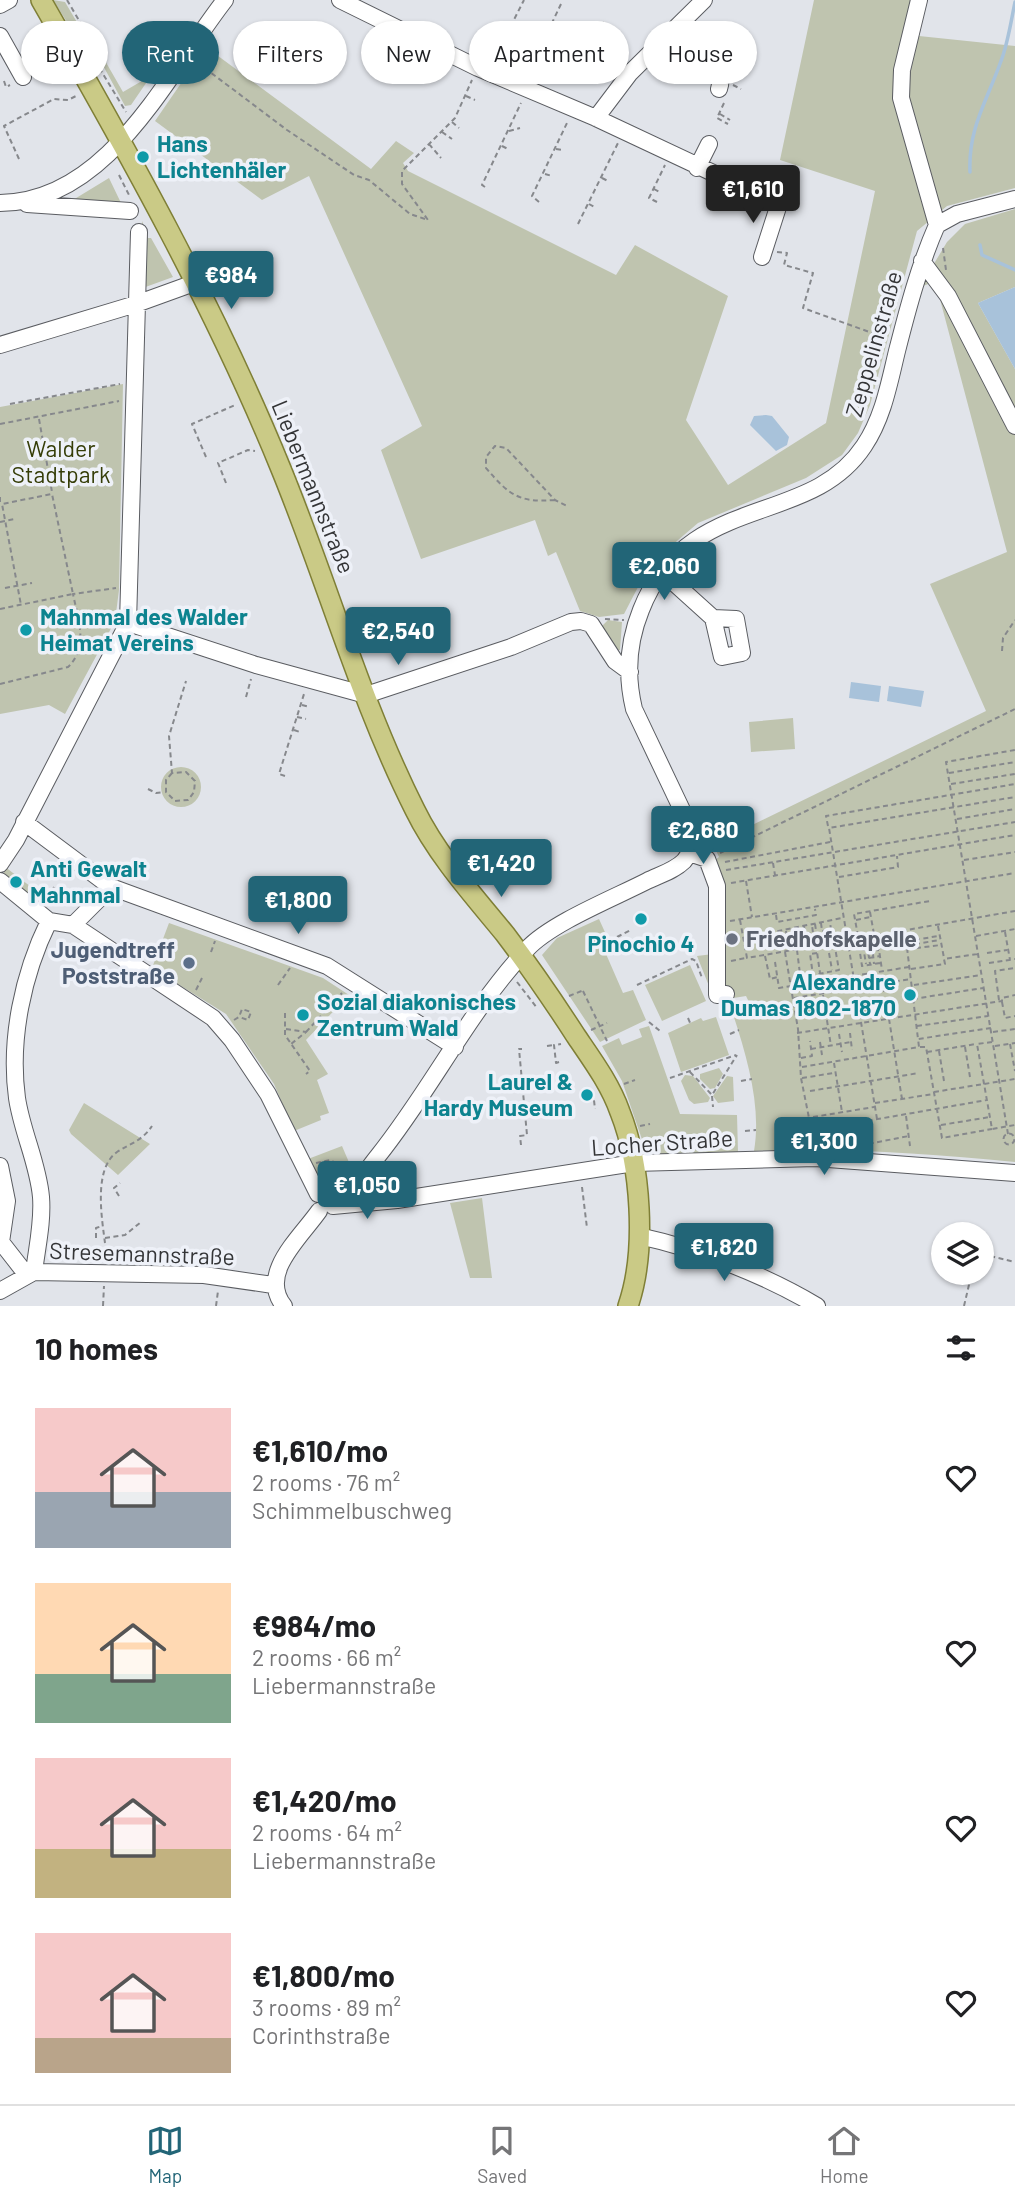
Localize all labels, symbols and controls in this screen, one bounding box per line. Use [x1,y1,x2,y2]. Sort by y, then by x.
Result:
chip: Buy [21,21,108,84]
chip: Rent [122,21,219,84]
chip: Filters [233,21,347,84]
chip: New [361,21,455,84]
chip: Apartment [469,21,629,84]
chip: House [643,21,757,84]
place label: Hans Lichtenhäler [157,129,287,183]
marker: Hans Lichtenhäler [135,149,151,165]
pin: €1,610 [696,166,810,225]
text: €1,610 [722,174,784,202]
pin: €984 [190,252,272,311]
text: €984 [204,260,258,288]
street label: Zeppelinstraße [839,268,907,420]
street label: Liebermannstraße [266,396,361,577]
park label: Walder Stadtpark [12,434,110,488]
pin: €2,060 [607,542,721,602]
text: €2,060 [628,551,700,579]
place label: Mahnmal des Walder Heimat Vereins [40,602,248,656]
pin: €2,540 [341,608,455,667]
text: €2,540 [362,616,434,644]
marker: Mahnmal des Walder Heimat Vereins [18,622,34,638]
pin: €2,680 [646,806,760,866]
text: €2,680 [667,815,739,843]
pin: €1,420 [444,839,558,899]
text: €1,420 [467,848,535,876]
place label: Anti Gewalt Mahnmal [30,854,147,908]
marker: Anti Gewalt Mahnmal [8,874,24,890]
pin: €1,800 [241,876,355,936]
text: €1,800 [264,885,332,913]
marker: Pinochio 4 [633,911,649,927]
place label: Friedhofskapelle [746,924,917,952]
place label: Pinochio 4 [587,929,695,957]
marker: Friedhofskapelle [724,931,740,947]
place label: Jugendtreff Poststraße [51,935,175,989]
marker: Jugendtreff Poststraße [181,955,197,971]
place label: Alexandre Dumas 1802-1870 [721,967,896,1021]
place label: Sozial diakonisches Zentrum Wald [317,987,516,1041]
marker: Alexandre Dumas 1802-1870 [902,987,918,1003]
marker: Sozial diakonisches Zentrum Wald [295,1007,311,1023]
place label: Laurel & Hardy Museum [424,1067,573,1121]
marker: Laurel & Hardy Museum [579,1087,595,1103]
pin: €1,300 [767,1118,881,1177]
street label: Locher Straße [590,1123,734,1161]
text: €1,300 [790,1126,858,1154]
pin: €1,050 [310,1162,424,1221]
text: €1,050 [334,1170,400,1198]
map controls [931,1222,994,1285]
button: layers [931,1222,994,1285]
pin: €1,820 [667,1224,781,1283]
text: €1,820 [690,1232,758,1260]
street label: Stresemannstraße [49,1236,235,1270]
icon: filters [942,1329,980,1367]
text: 10 homes [35,1330,158,1366]
text: €1,610/mo [252,1432,388,1468]
icon: home [91,1436,175,1520]
icon: heart [942,1459,980,1497]
text: 2 rooms · 76 m² [252,1468,400,1496]
text: Schimmelbuschweg [252,1496,452,1524]
text: €984/mo [252,1607,376,1643]
icon: home [91,1611,175,1695]
icon: heart [942,1634,980,1672]
text: 2 rooms · 66 m² [252,1643,401,1671]
text: Liebermannstraße [252,1671,436,1699]
text: €1,420/mo [252,1782,397,1818]
icon: home [91,1786,175,1870]
icon: heart [942,1809,980,1847]
text: 2 rooms · 64 m² [252,1818,402,1846]
text: Liebermannstraße [252,1846,436,1874]
text: €1,800/mo [252,1957,395,1993]
icon: home [91,1961,175,2045]
icon: heart [942,1984,980,2022]
text: 3 rooms · 89 m² [252,1993,401,2021]
text: Corinthstraße [252,2021,390,2049]
tab: Map [146,2122,184,2187]
tab: Saved [477,2122,527,2187]
tab: Home [820,2122,869,2187]

